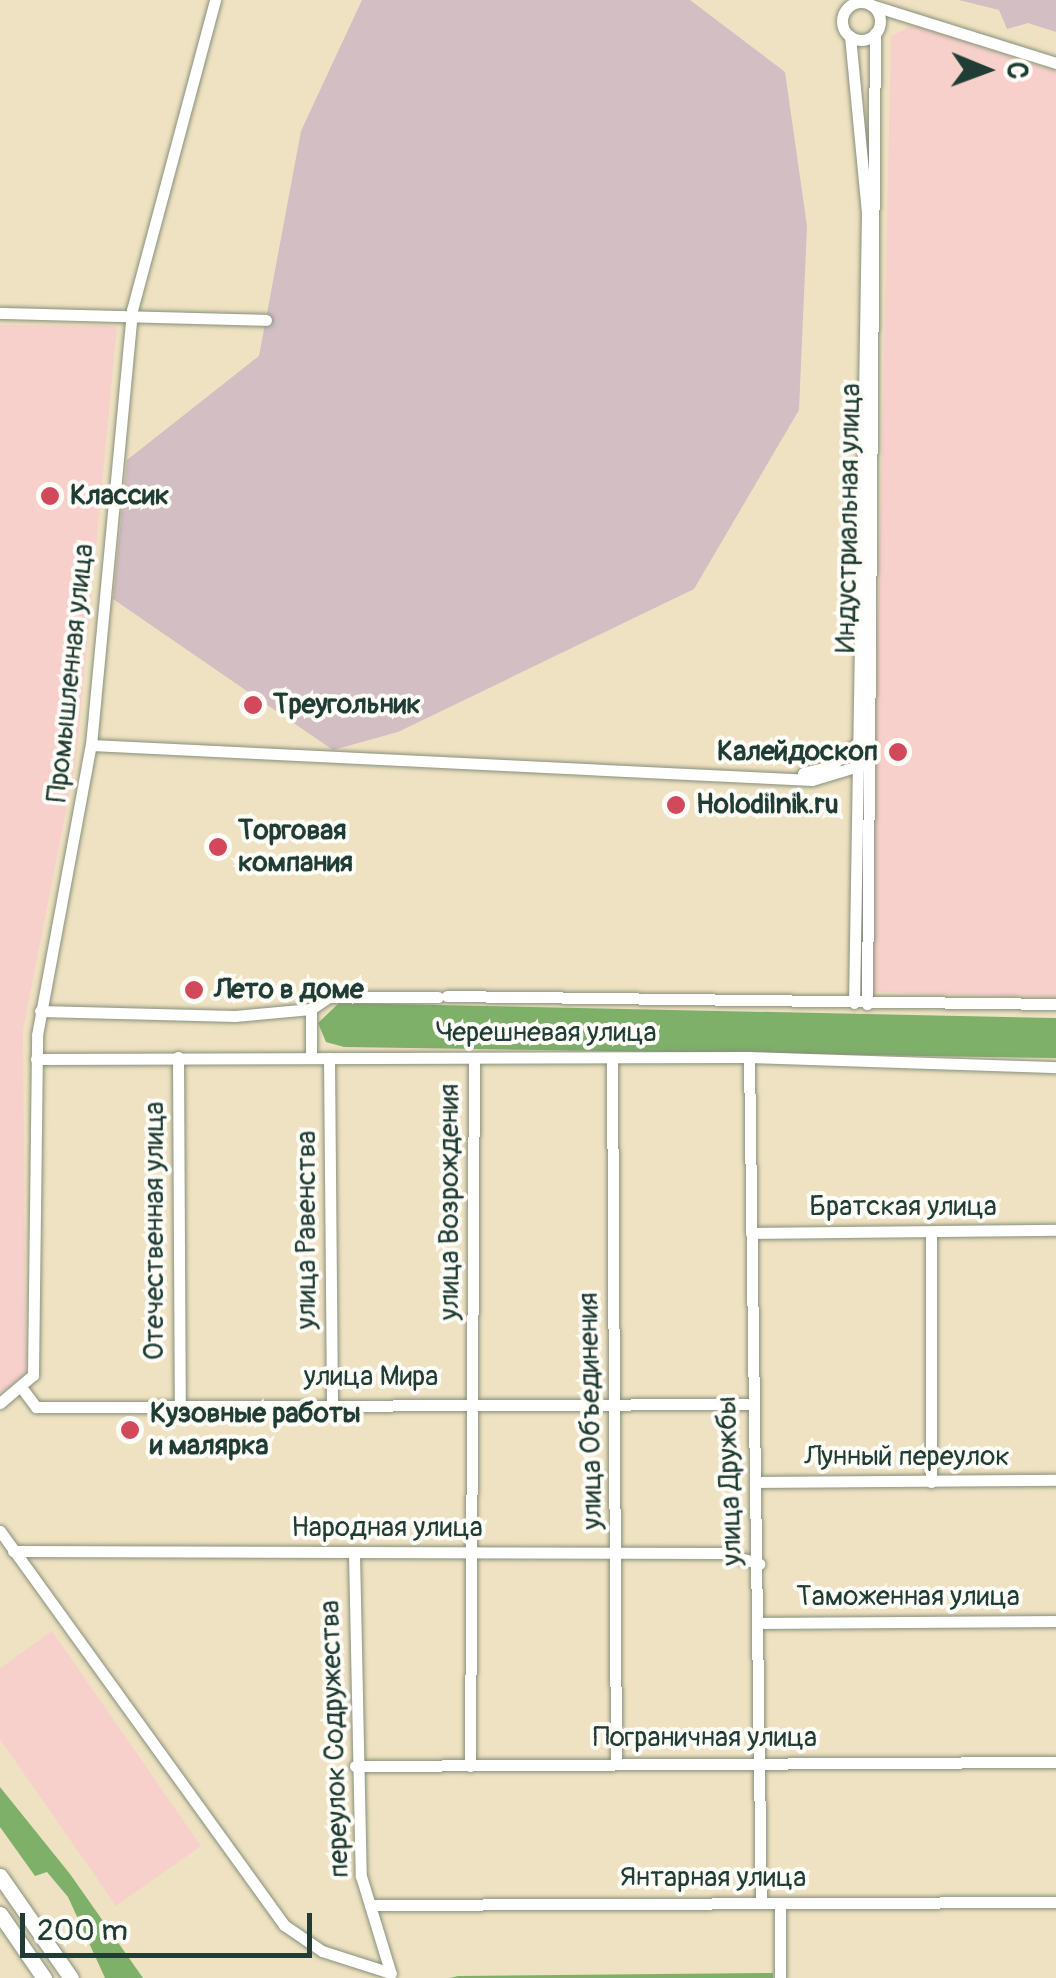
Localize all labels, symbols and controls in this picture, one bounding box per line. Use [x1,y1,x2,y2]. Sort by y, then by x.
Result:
north arrow [936,20,1036,120]
text: С [999,62,1034,79]
street label: Индустриальная улица [830,383,868,653]
place label: Классик [70,479,169,513]
marker: Классик [39,485,61,507]
street label: Промышленная улица [41,542,101,804]
place label: Треугольник [273,688,421,722]
marker: Треугольник [242,694,264,716]
place label: Калейдоскоп [717,735,878,769]
marker: Калейдоскоп [887,741,909,763]
place label: Holodilnik.ru [696,788,839,822]
marker: Holodilnik.ru [665,794,687,816]
place label: Торговая компания [238,814,353,880]
marker: Торговая компания [207,836,229,858]
place label: Лето в доме [214,973,364,1007]
marker: Лето в доме [183,979,205,1001]
street label: Черешневая улица [436,1016,656,1050]
street label: улица Возрождения [433,1084,467,1320]
street label: Отечественная улица [138,1102,172,1360]
street label: улица Равенства [290,1131,324,1329]
street label: Братская улица [809,1190,997,1224]
street label: улица Объединения [572,1292,610,1530]
street label: улица Мира [304,1360,438,1394]
street label: улица Дружбы [710,1396,750,1566]
place label: Кузовные работы и малярка [150,1397,361,1463]
marker: Кузовные работы и малярка [119,1419,141,1441]
street label: Лунный переулок [804,1440,1010,1474]
street label: Народная улица [291,1511,483,1545]
street label: Таможенная улица [796,1580,1020,1614]
street label: переулок Содружества [313,1600,357,1878]
street label: Пограничная улица [593,1721,817,1755]
street label: Янтарная улица [620,1861,806,1895]
scale bar [25,1893,318,1955]
text: 200 m [37,1912,128,1949]

